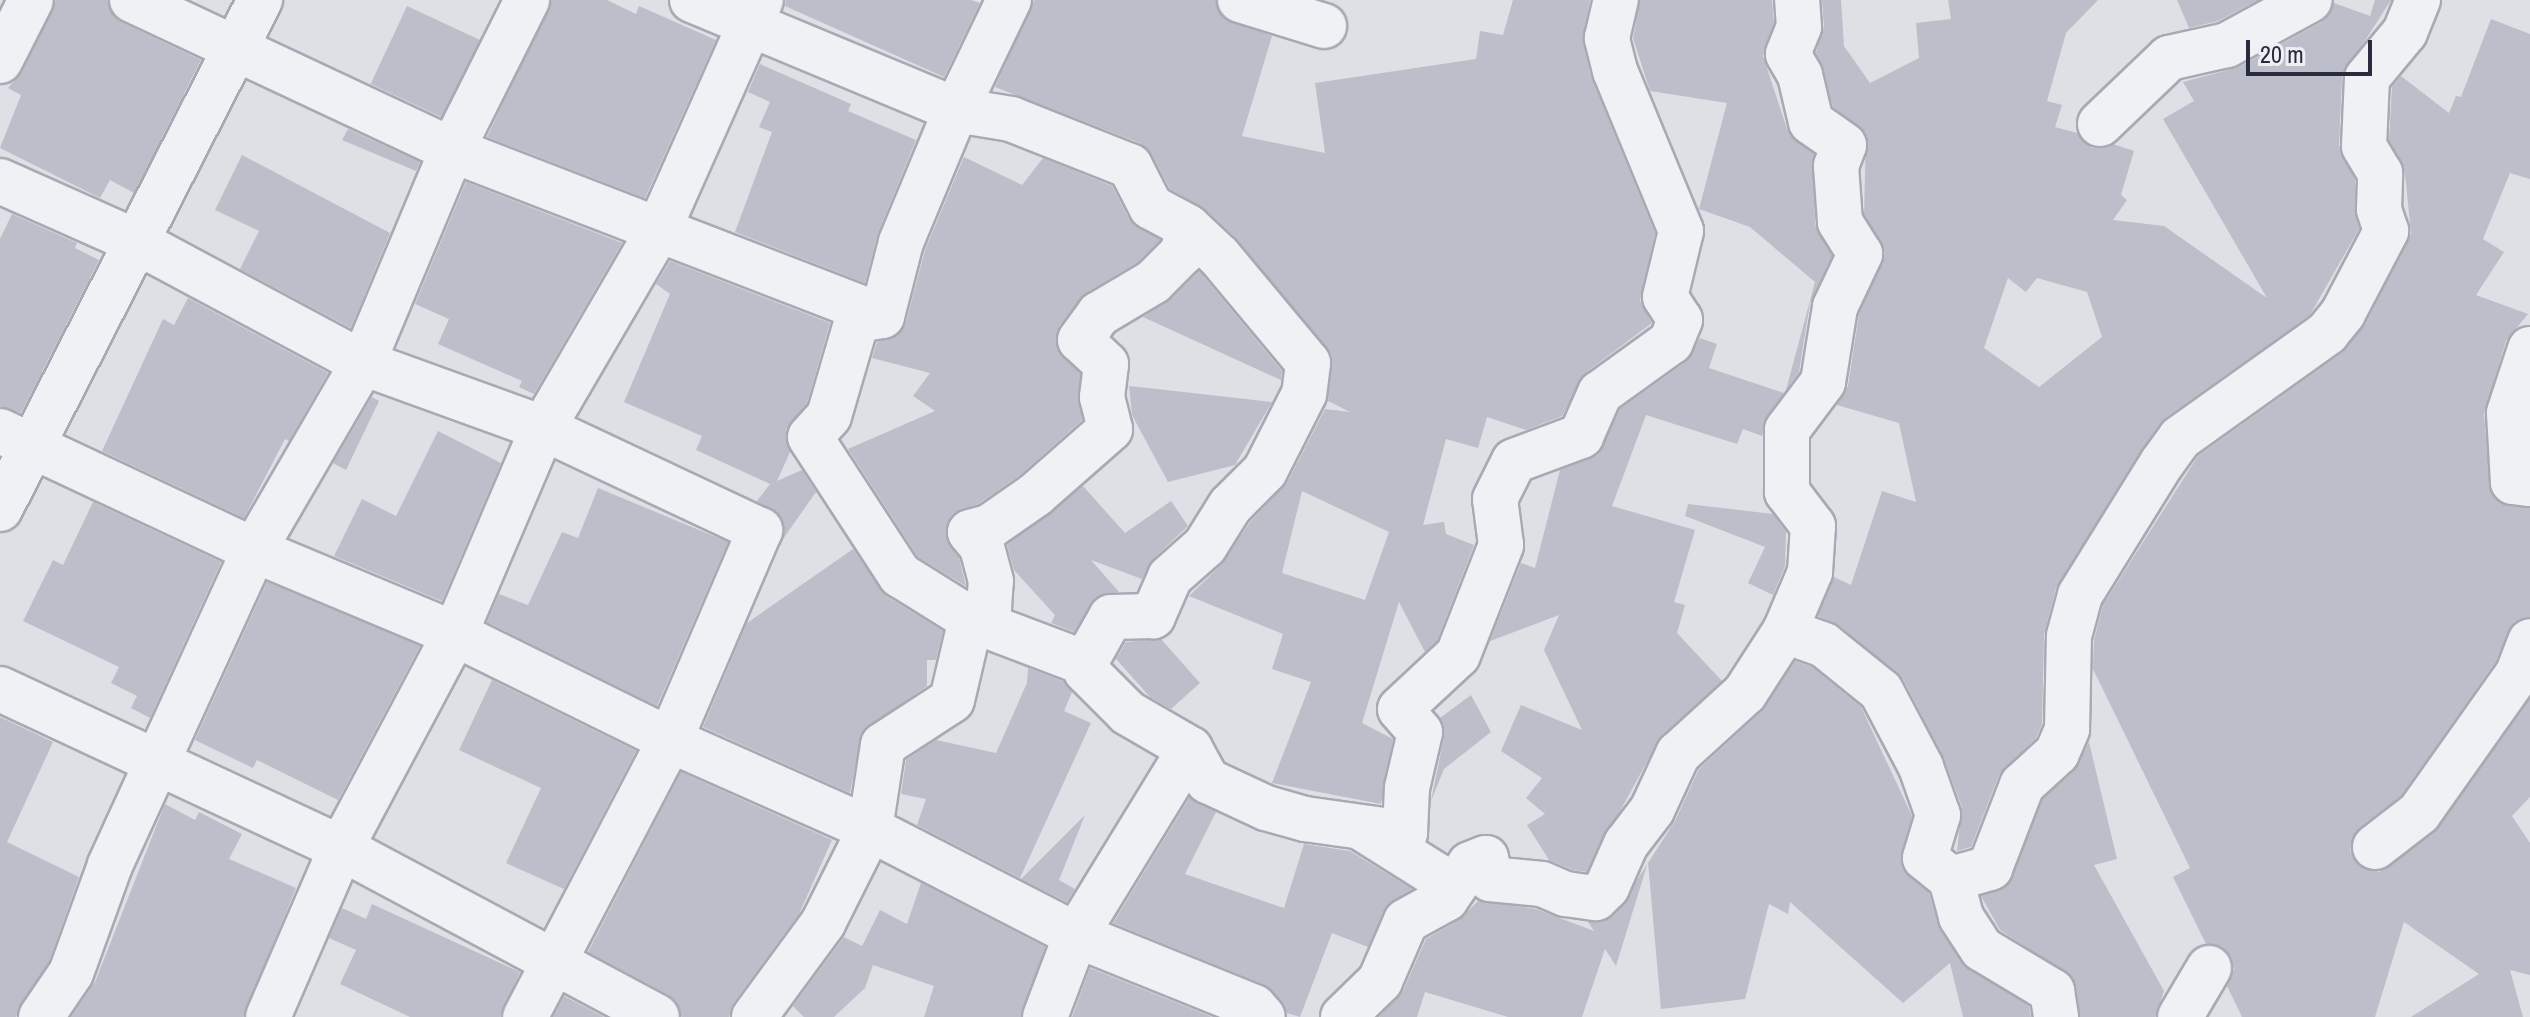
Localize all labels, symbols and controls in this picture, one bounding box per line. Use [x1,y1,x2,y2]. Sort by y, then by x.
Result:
scale bar [2250,24,2376,74]
text: 20 m [2260,38,2304,70]

